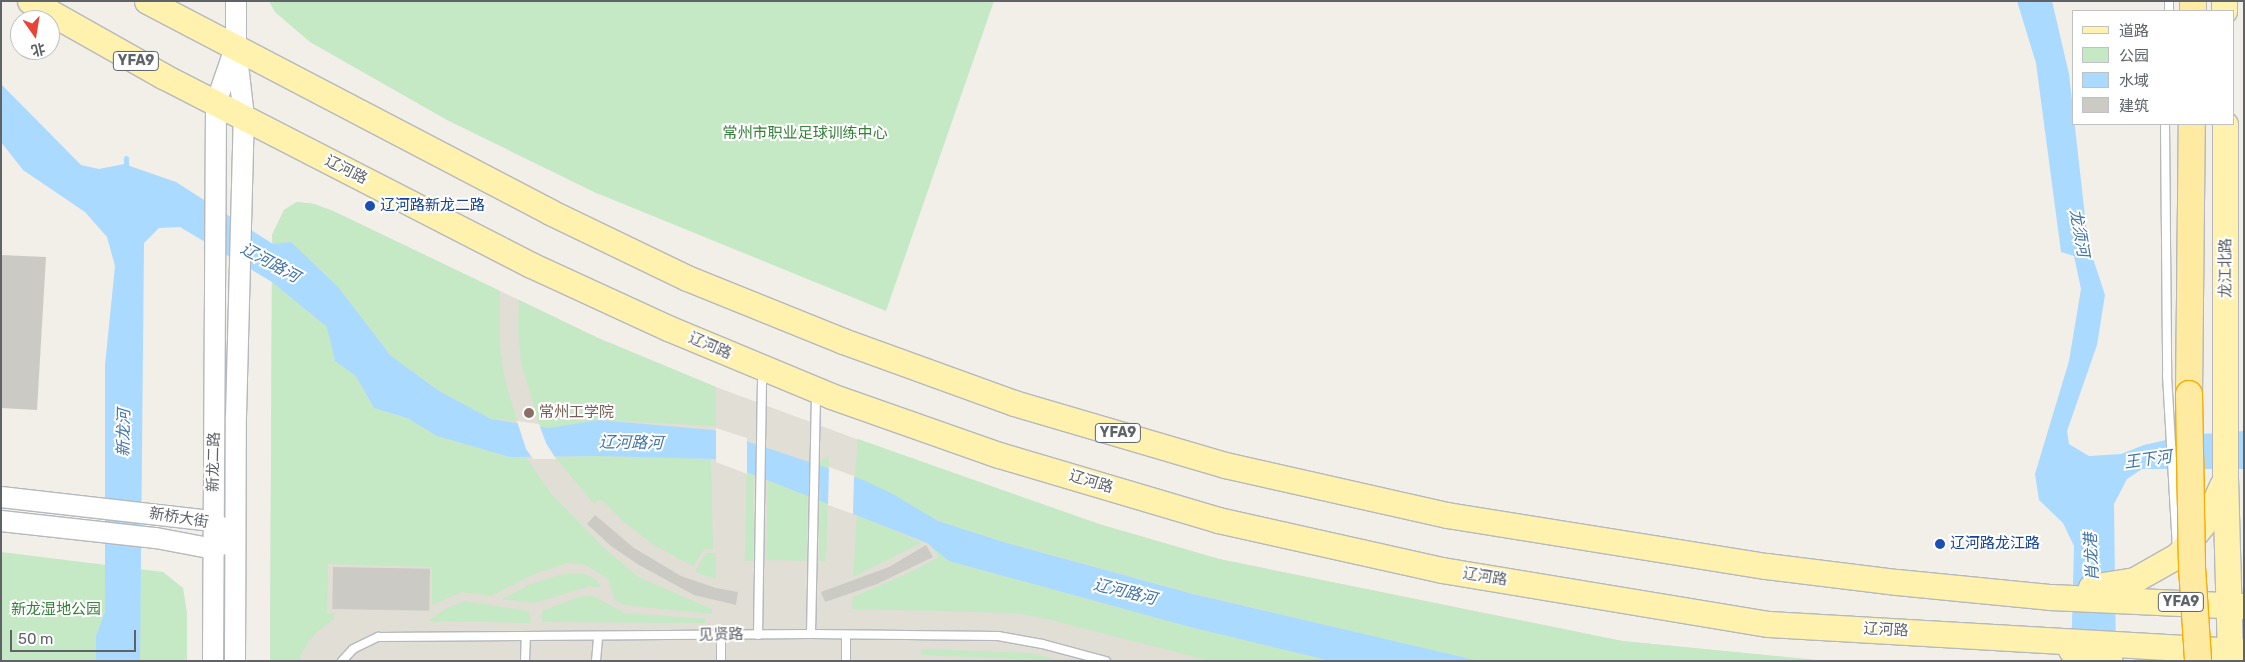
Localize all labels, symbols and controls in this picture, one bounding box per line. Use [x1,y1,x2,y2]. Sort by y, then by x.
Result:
north arrow [10,10,60,60]
legend [2072,10,2235,125]
text: 道路 [2119,22,2149,40]
text: 北 [30,39,47,59]
text: 公园 [2119,47,2149,65]
road number: YFA9 [112,49,160,72]
text: 水域 [2119,72,2149,90]
text: 建筑 [2119,97,2149,115]
park label: 常州市职业足球训练中心 [723,125,887,143]
street label: 辽河路 [322,152,370,188]
place label: 辽河路新龙二路 [380,197,485,215]
marker: 辽河路新龙二路 [364,200,376,212]
water label: 龙须河 [2065,208,2093,258]
street label: 龙江北路 [2217,238,2235,298]
water label: 辽河路河 [237,239,303,287]
street label: 辽河路 [686,329,734,363]
place label: 常州工学院 [539,404,614,422]
marker: 常州工学院 [523,407,535,419]
water label: 新龙河 [114,409,134,457]
road number: YFA9 [1094,422,1142,444]
street label: 新龙二路 [204,432,224,492]
water label: 辽河路河 [599,433,663,453]
water label: 王下河 [2123,447,2173,473]
street label: 辽河路 [1067,467,1115,497]
street label: 新桥大街 [148,504,210,532]
water label: 肖龙港 [2081,533,2103,581]
place label: 辽河路龙江路 [1950,535,2040,553]
marker: 辽河路龙江路 [1934,538,1946,550]
street label: 辽河路 [1461,565,1509,589]
water label: 辽河路河 [1092,575,1158,609]
road number: YFA9 [2157,590,2205,614]
park label: 新龙湿地公园 [11,601,101,619]
scale bar [12,620,139,652]
street label: 辽河路 [1863,620,1909,640]
street label: 见贤路 [698,626,744,644]
text: 50 m [18,630,53,648]

